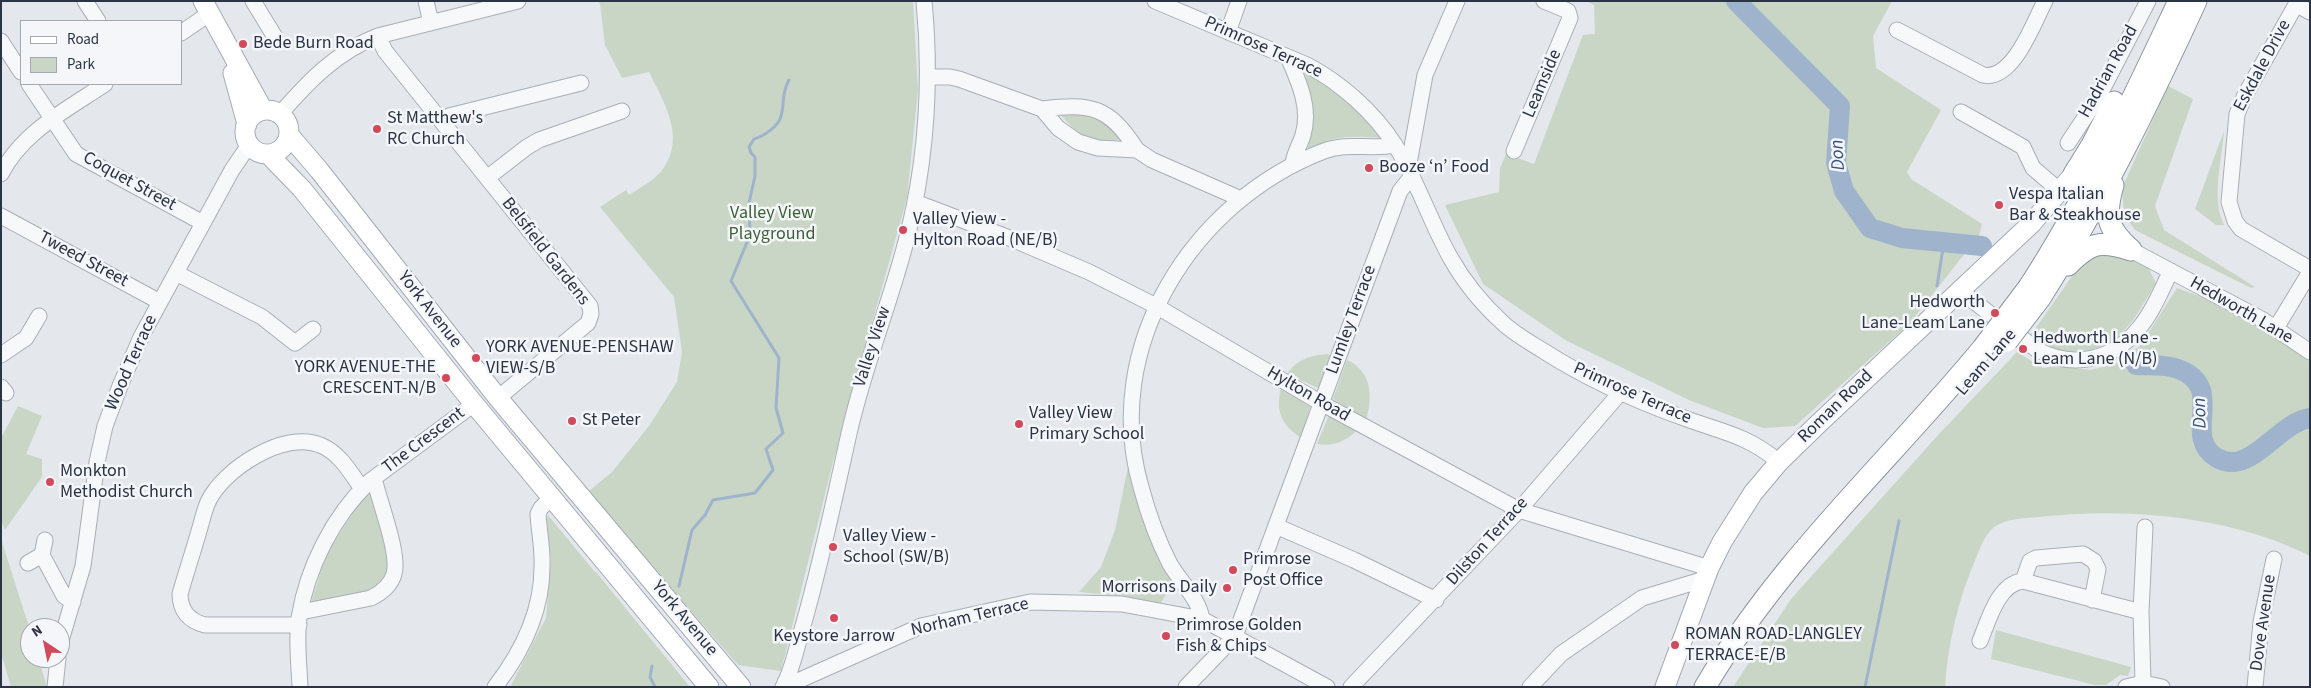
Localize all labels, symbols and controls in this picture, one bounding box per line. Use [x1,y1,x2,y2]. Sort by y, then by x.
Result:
street label: Primrose Terrace [1201,12,1325,84]
street label: Eskdale Drive [2230,16,2296,116]
legend [20,20,182,85]
street label: Hadrian Road [2075,22,2143,122]
text: Road [67,29,99,50]
place label: Bede Burn Road [253,33,374,55]
marker: Bede Burn Road [237,38,249,50]
street label: Leamside [1519,47,1567,121]
text: Park [67,54,95,75]
place label: St Matthew's RC Church [387,108,483,150]
marker: St Matthew's RC Church [371,123,383,135]
water label: Don [1827,139,1851,171]
street label: Coquet Street [79,148,179,216]
place label: Booze ‘n’ Food [1379,157,1489,179]
marker: Booze ‘n’ Food [1363,162,1375,174]
place label: Vespa Italian Bar & Steakhouse [2009,184,2141,226]
street label: Belsfield Gardens [496,194,594,310]
marker: Vespa Italian Bar & Steakhouse [1993,199,2005,211]
park label: Valley View Playground [729,203,815,245]
place label: Valley View - Hylton Road (NE/B) [913,209,1058,252]
marker: Valley View - Hylton Road (NE/B) [897,224,909,236]
street label: Tweed Street [34,227,132,293]
street label: Lumley Terrace [1322,263,1382,377]
street label: York Avenue [392,267,466,353]
street label: Hedworth Lane [2186,273,2296,349]
place label: Hedworth Lane-Leam Lane [1861,292,1985,334]
street label: Valley View [850,304,896,390]
marker: Hedworth Lane-Leam Lane [1989,307,2001,319]
street label: Wood Terrace [101,312,163,414]
street label: Leam Lane [1952,325,2022,401]
place label: Hedworth Lane - Leam Lane (N/B) [2033,328,2158,370]
place label: YORK AVENUE-PENSHAW VIEW-S/B [486,337,674,379]
marker: Hedworth Lane - Leam Lane (N/B) [2017,343,2029,355]
marker: YORK AVENUE-PENSHAW VIEW-S/B [470,352,482,364]
place label: YORK AVENUE-THE CRESCENT-N/B [295,357,436,399]
street label: Primrose Terrace [1570,358,1694,430]
street label: Hylton Road [1263,363,1353,427]
street label: Roman Road [1794,366,1878,448]
marker: YORK AVENUE-THE CRESCENT-N/B [440,372,452,384]
water label: Don [2189,397,2213,429]
street label: The Crescent [379,403,469,479]
place label: Valley View Primary School [1029,403,1144,446]
place label: St Peter [582,410,640,432]
marker: St Peter [566,415,578,427]
marker: Valley View Primary School [1013,418,1025,430]
place label: Monkton Methodist Church [60,461,193,504]
marker: Monkton Methodist Church [44,476,56,488]
street label: Dilston Terrace [1443,493,1533,591]
place label: Valley View - School (SW/B) [843,526,949,568]
marker: Valley View - School (SW/B) [827,541,839,553]
place label: Primrose Post Office [1243,549,1323,592]
marker: Primrose Post Office [1227,564,1239,576]
street label: Dove Avenue [2247,573,2281,673]
street label: York Avenue [646,577,722,661]
place label: Morrisons Daily [1101,577,1217,599]
marker: Morrisons Daily [1221,582,1233,594]
street label: Norham Terrace [909,594,1031,642]
marker: Keystore Jarrow [828,612,840,624]
place label: Primrose Golden Fish & Chips [1176,615,1302,658]
north arrow [20,618,70,668]
text: N [28,620,47,642]
place label: ROMAN ROAD-LANGLEY TERRACE-E/B [1685,624,1862,666]
place label: Keystore Jarrow [773,626,895,648]
marker: Primrose Golden Fish & Chips [1160,630,1172,642]
marker: ROMAN ROAD-LANGLEY TERRACE-E/B [1669,639,1681,651]

